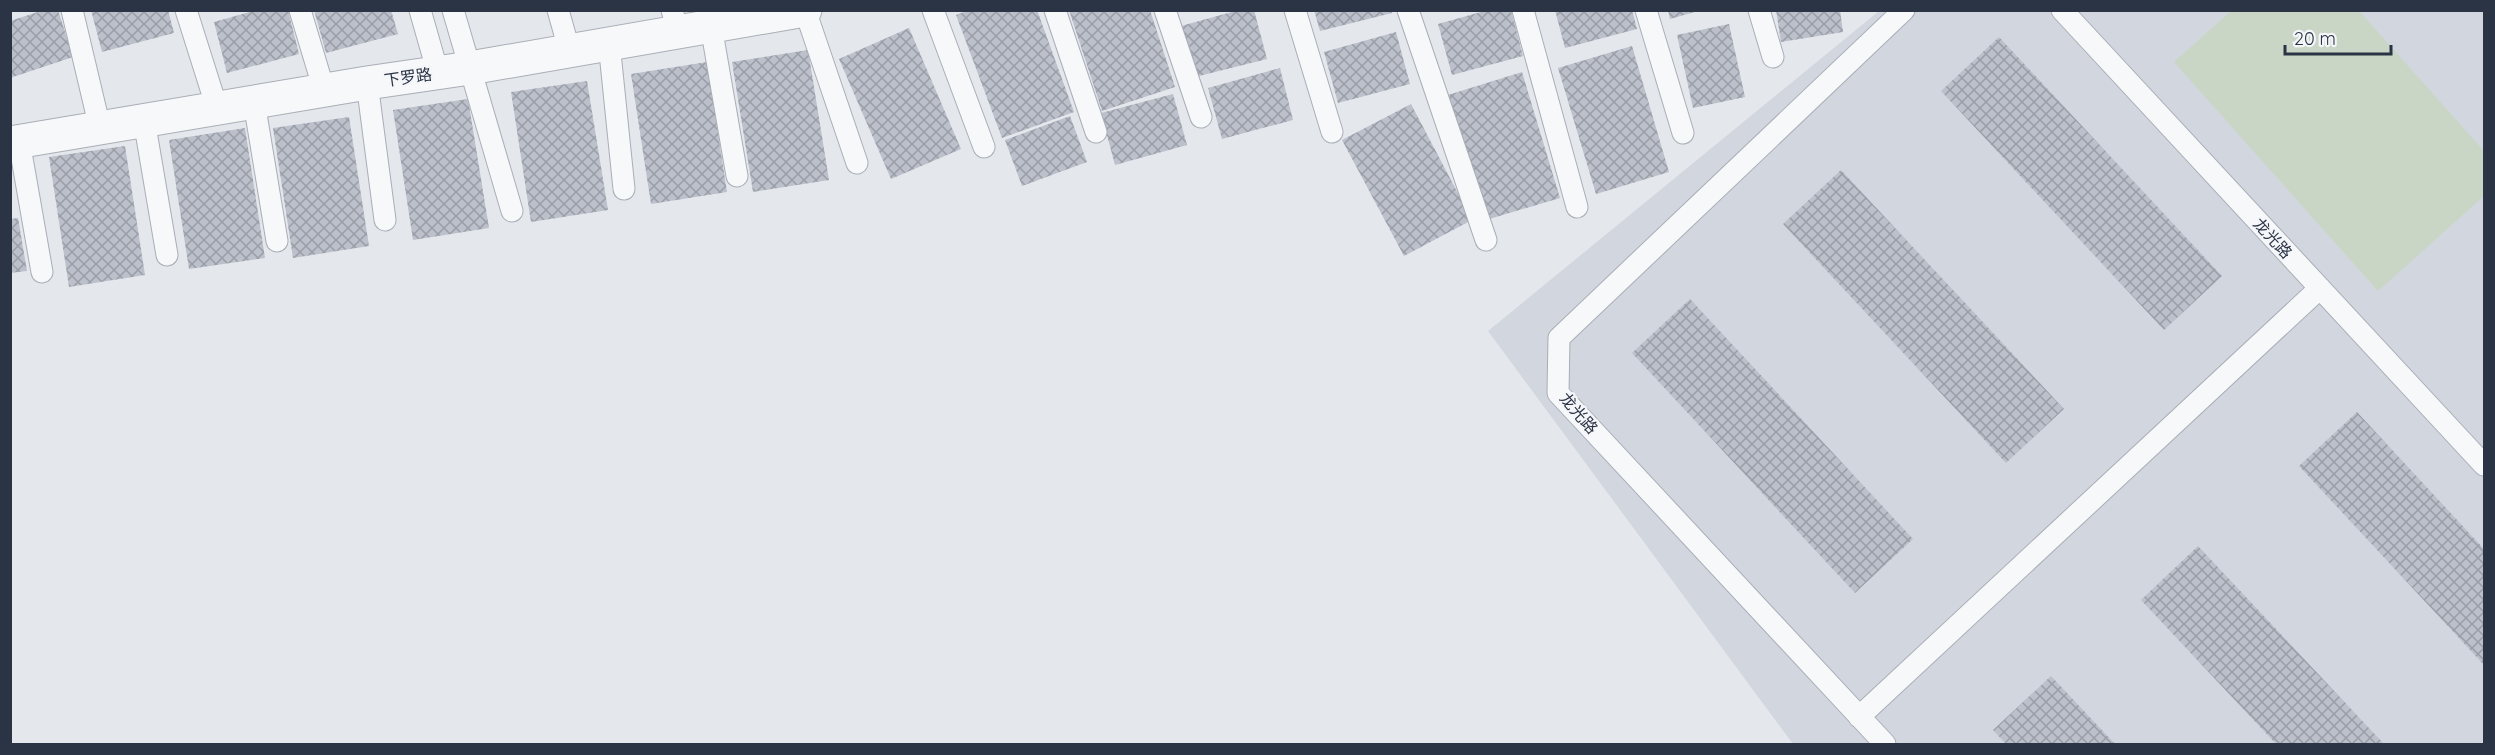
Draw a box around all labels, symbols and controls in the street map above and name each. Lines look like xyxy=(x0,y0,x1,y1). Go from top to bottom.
scale bar xyxy=(2285,18,2392,56)
text: 20 m xyxy=(2294,27,2336,50)
street label: 下罗路 xyxy=(383,64,433,90)
street label: 龙光路 xyxy=(2249,214,2297,262)
street label: 龙光路 xyxy=(1556,388,1602,438)

